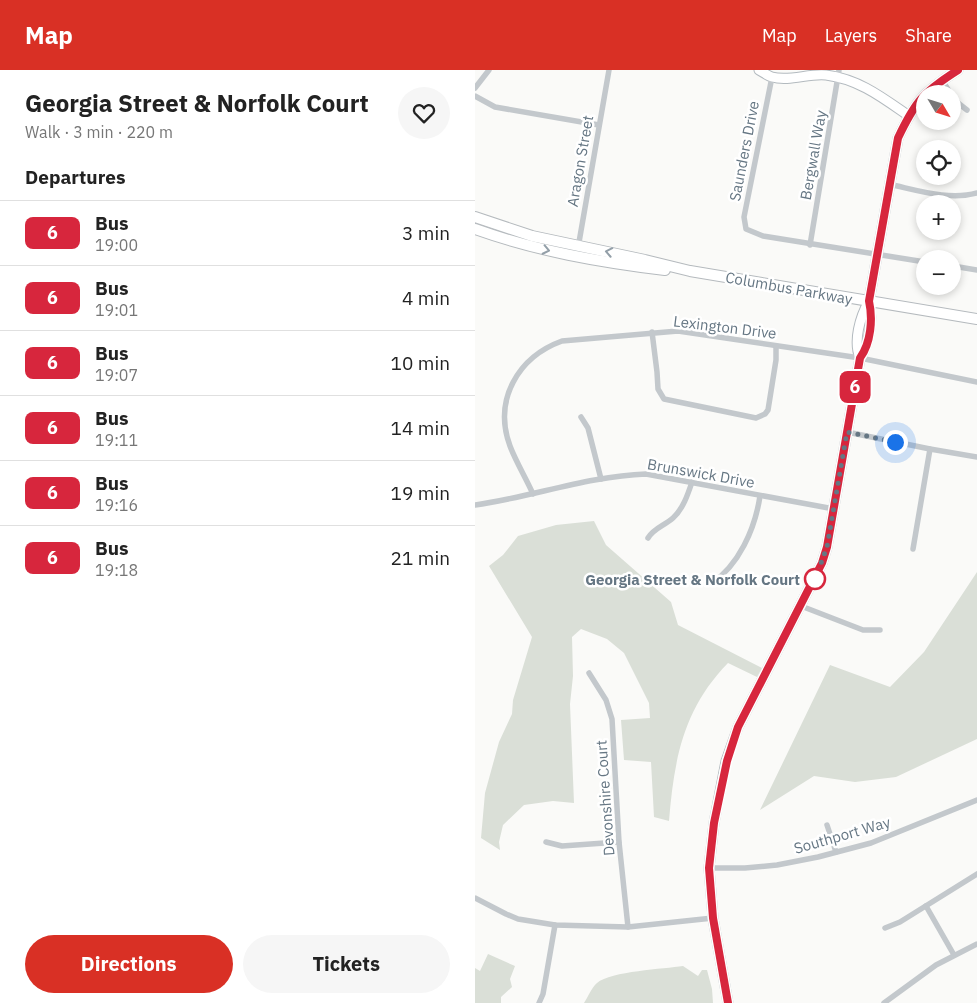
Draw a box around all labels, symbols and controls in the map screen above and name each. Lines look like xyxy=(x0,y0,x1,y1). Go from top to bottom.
text: Map xyxy=(25,19,73,51)
text: Map xyxy=(762,24,797,47)
text: Layers xyxy=(825,24,877,47)
text: Share xyxy=(905,24,952,47)
north arrow xyxy=(916,85,961,130)
map controls xyxy=(916,85,961,295)
text: Georgia Street & Norfolk Court xyxy=(25,87,369,119)
button: heart xyxy=(398,87,450,139)
street label: Saunders Drive xyxy=(725,99,763,203)
street label: Bergwall Way xyxy=(796,108,830,201)
street label: Aragon Street xyxy=(563,114,597,208)
text: Walk · 3 min · 220 m xyxy=(25,122,173,142)
button: locate xyxy=(916,140,961,185)
text: Departures xyxy=(25,165,125,189)
button: + xyxy=(916,195,961,240)
text: Bus xyxy=(95,211,129,235)
text: 6 xyxy=(47,221,58,244)
text: 3 min xyxy=(402,221,450,245)
text: 19:00 xyxy=(95,235,138,255)
one-way arrow xyxy=(541,245,550,255)
one-way arrow xyxy=(604,248,613,258)
button: − xyxy=(916,250,961,295)
street label: Columbus Parkway xyxy=(724,267,854,309)
text: Bus xyxy=(95,276,129,300)
text: 6 xyxy=(47,286,58,309)
text: 4 min xyxy=(402,286,450,310)
text: 19:01 xyxy=(95,300,138,320)
street label: Lexington Drive xyxy=(672,311,778,343)
text: Bus xyxy=(95,341,129,365)
text: 6 xyxy=(47,351,58,374)
text: 10 min xyxy=(391,351,450,375)
text: 19:07 xyxy=(95,365,138,385)
line badge: 6 xyxy=(839,371,871,403)
text: 6 xyxy=(850,375,860,398)
text: Bus xyxy=(95,406,129,430)
text: 6 xyxy=(47,416,58,439)
text: 14 min xyxy=(391,416,450,440)
text: 19:11 xyxy=(95,430,138,450)
your location xyxy=(883,430,908,455)
street label: Brunswick Drive xyxy=(646,454,756,492)
text: Bus xyxy=(95,471,129,495)
text: 6 xyxy=(47,481,58,504)
text: 19 min xyxy=(391,481,450,505)
text: 19:16 xyxy=(95,495,138,515)
text: Bus xyxy=(95,536,129,560)
text: 6 xyxy=(47,546,58,569)
text: 21 min xyxy=(391,546,450,570)
text: 19:18 xyxy=(95,560,138,580)
marker: Georgia Street & Norfolk Court xyxy=(804,568,826,590)
place label: Georgia Street & Norfolk Court xyxy=(585,570,800,589)
street label: Devonshire Court xyxy=(591,739,619,857)
street label: Southport Way xyxy=(792,812,893,858)
button: Directions xyxy=(25,935,233,993)
button: Tickets xyxy=(243,935,450,993)

